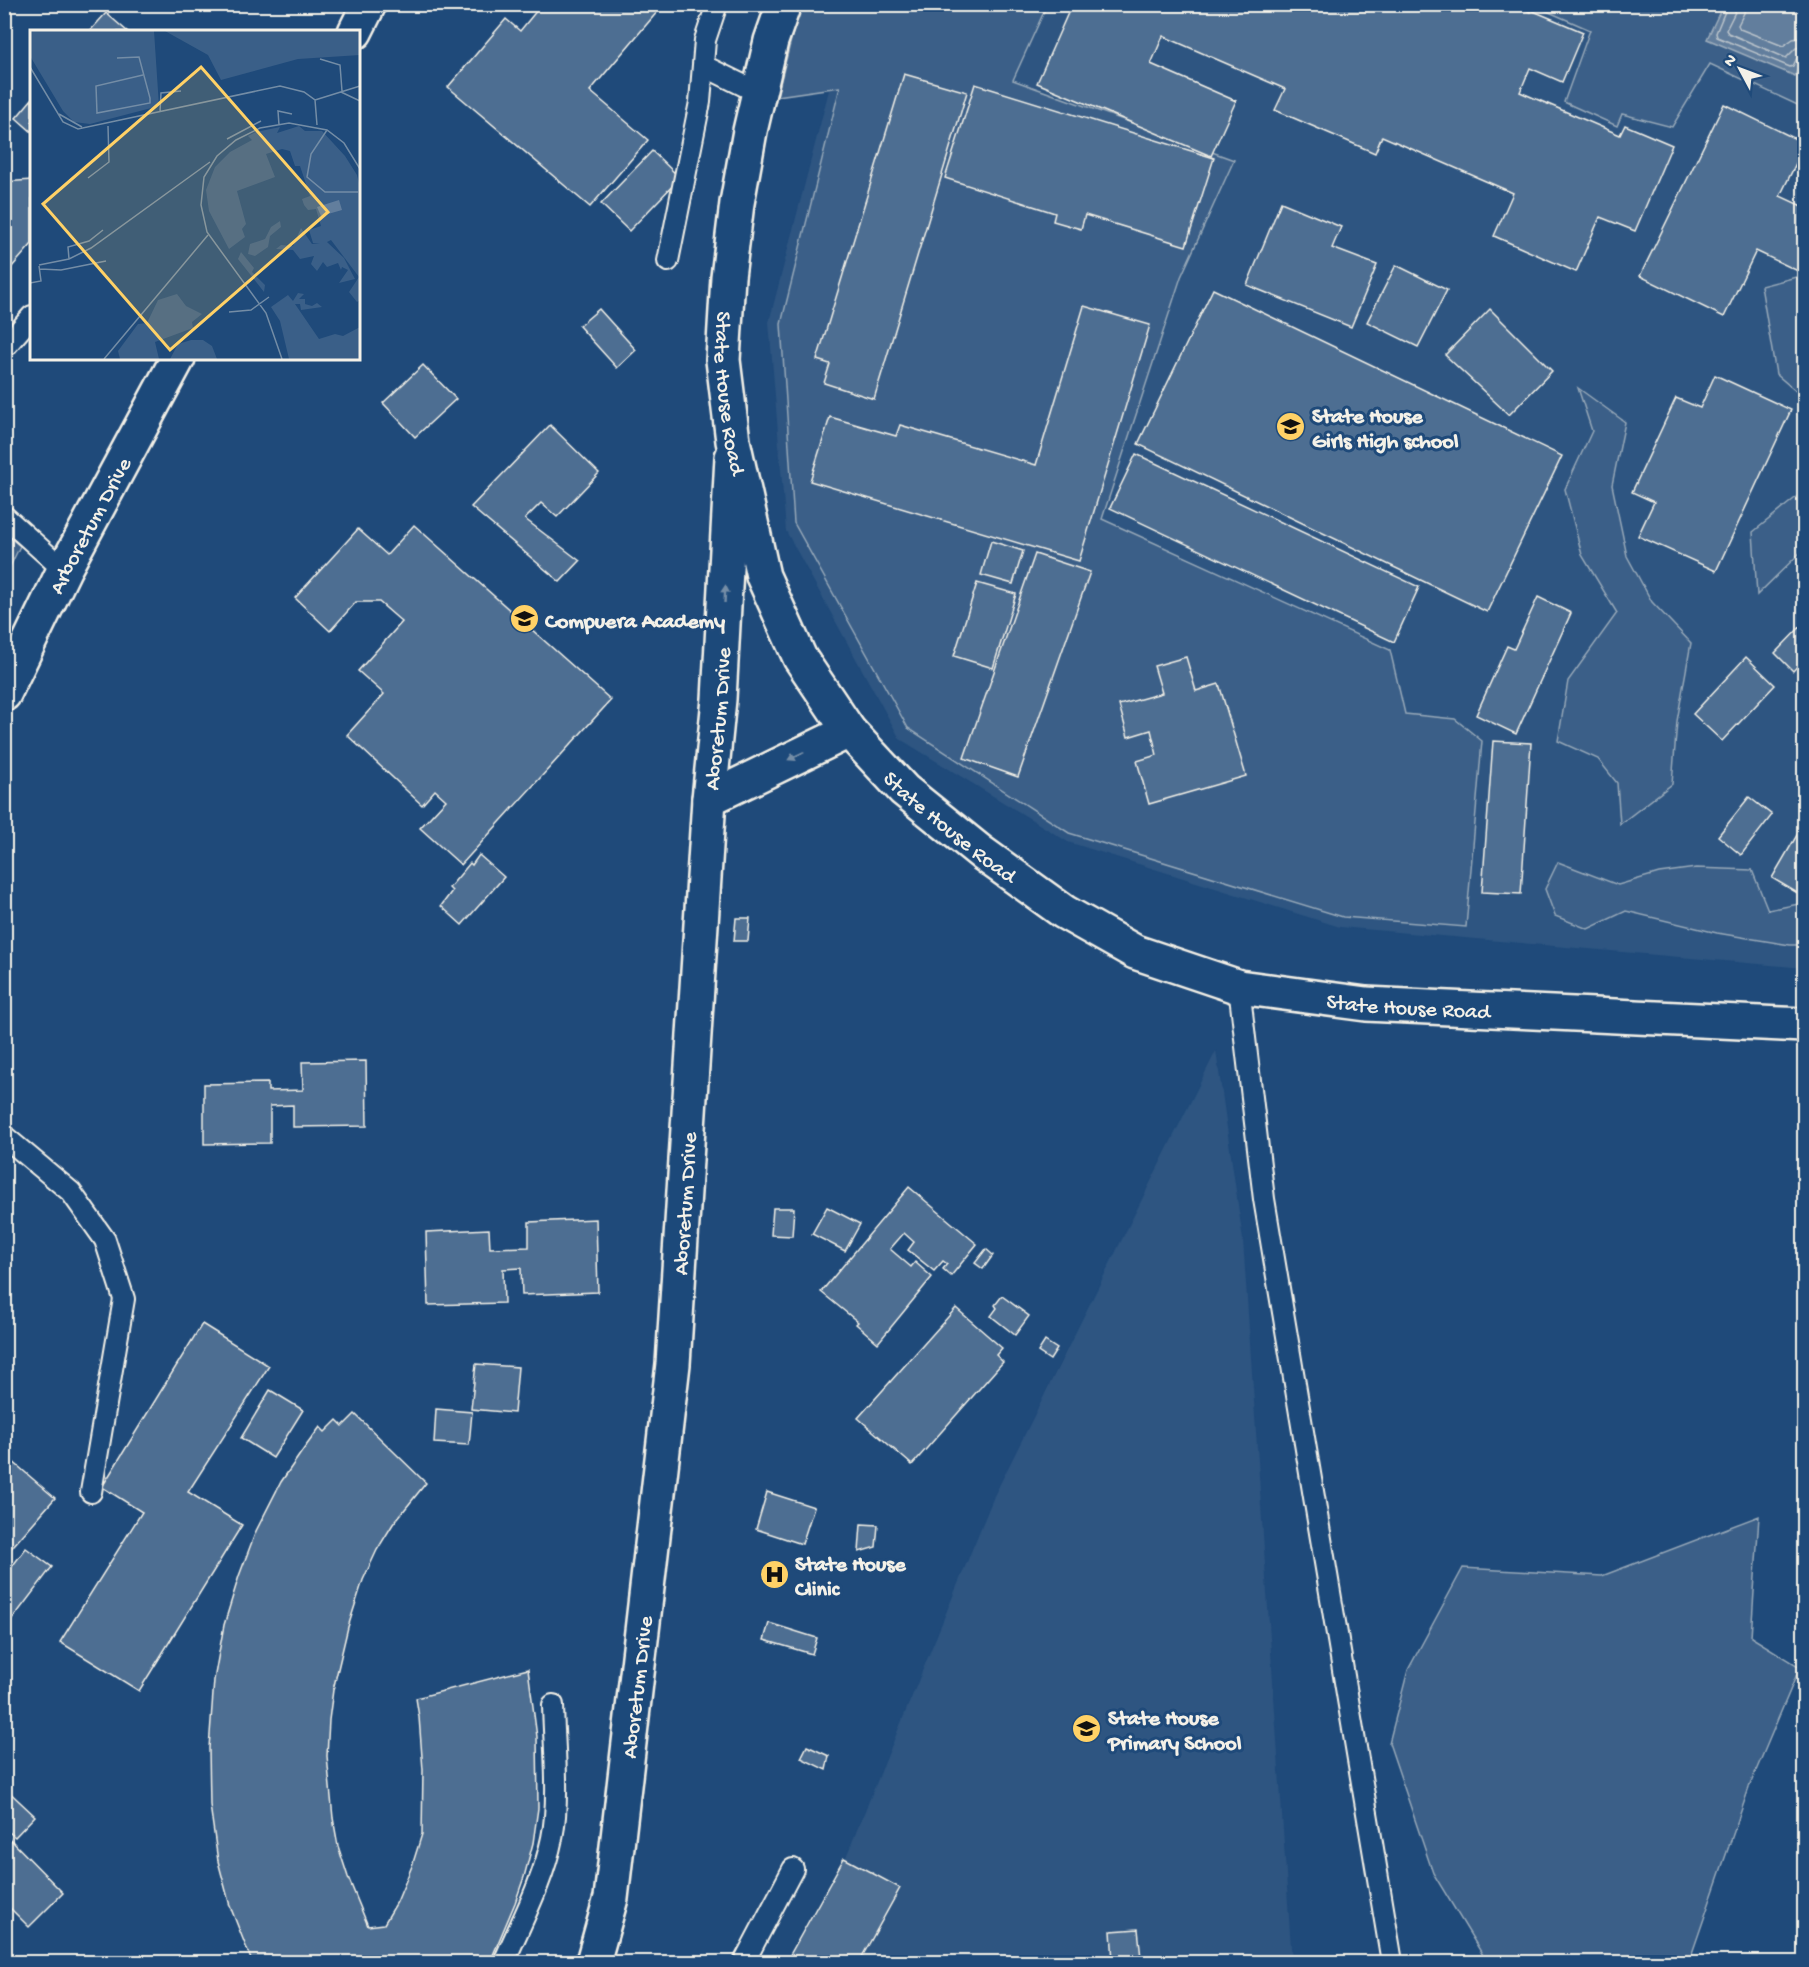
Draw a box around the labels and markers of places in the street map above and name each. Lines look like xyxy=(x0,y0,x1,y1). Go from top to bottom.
place label: State House Girls High school xyxy=(1312,405,1459,456)
school or university icon: State House Girls High school xyxy=(1275,411,1307,443)
school or university icon: Compuera Academy xyxy=(508,603,540,635)
place label: Compuera Academy xyxy=(544,610,725,636)
place label: State House Clinic xyxy=(794,1553,906,1604)
hospital icon: State House Clinic xyxy=(758,1559,790,1591)
place label: State House Primary School xyxy=(1107,1707,1242,1758)
school or university icon: State House Primary School xyxy=(1071,1713,1103,1745)

